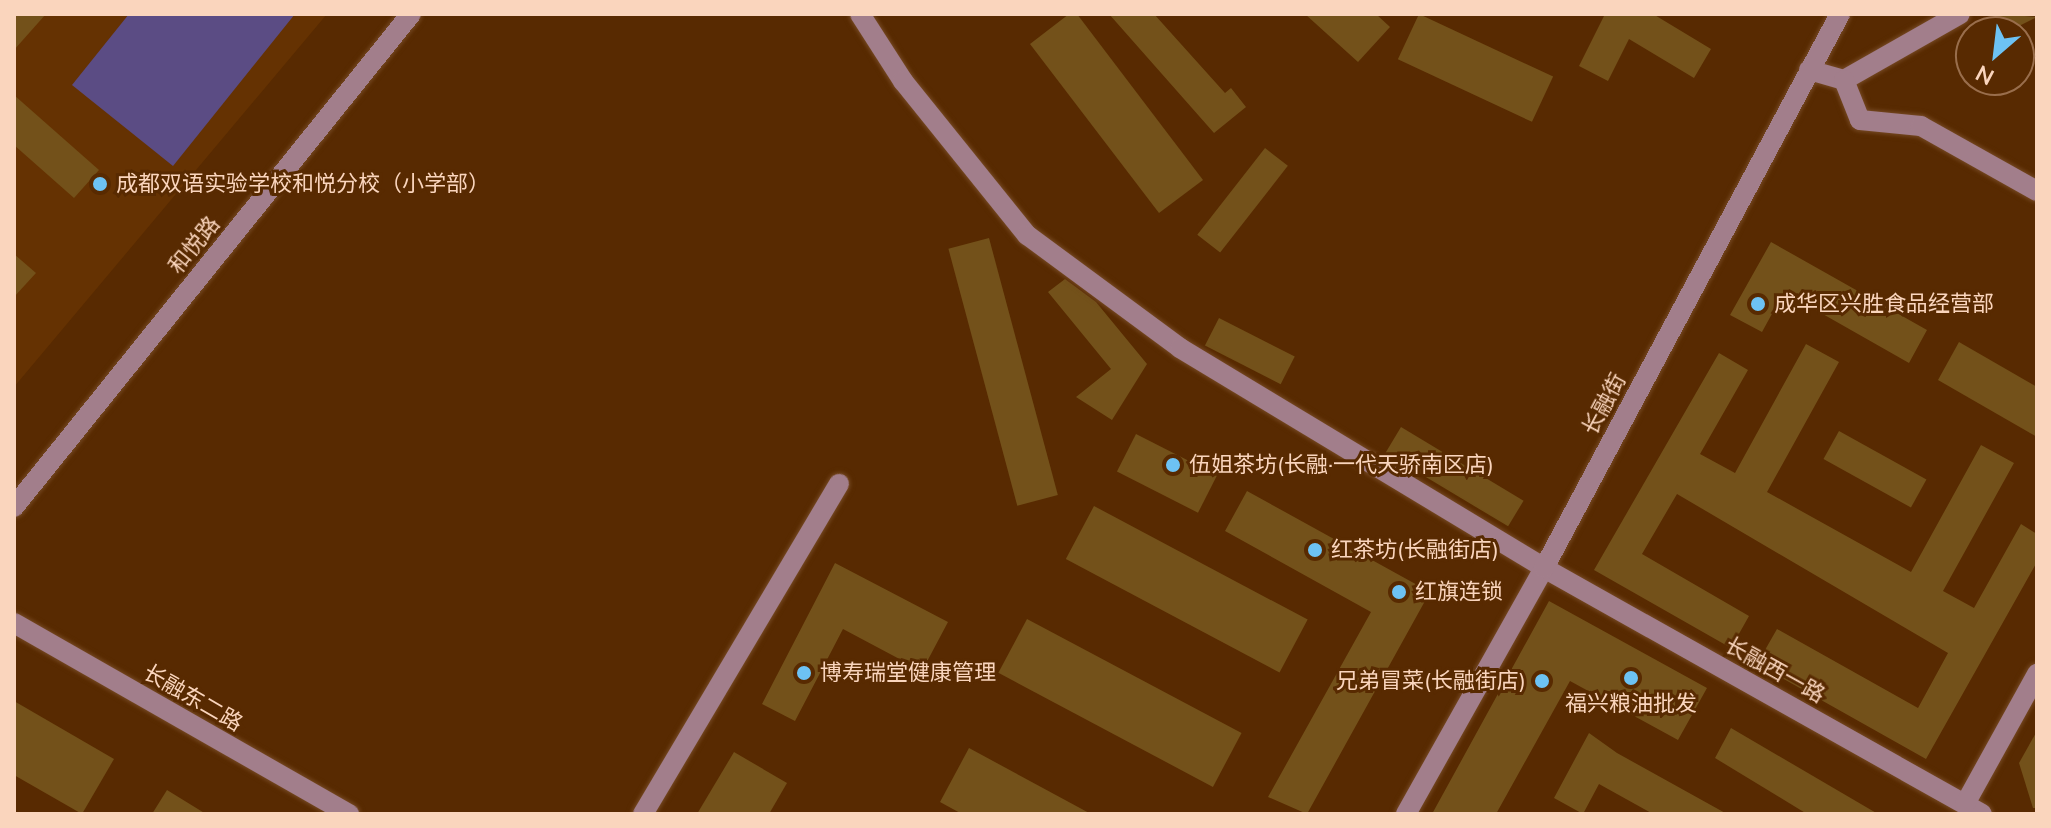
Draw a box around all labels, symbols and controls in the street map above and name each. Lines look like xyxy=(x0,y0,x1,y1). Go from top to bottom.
north arrow xyxy=(1955,16,2035,96)
text: N xyxy=(1971,59,1999,92)
place label: 成都双语实验学校和悦分校（小学部） xyxy=(116,171,490,197)
marker: 成都双语实验学校和悦分校（小学部） xyxy=(91,175,109,193)
street label: 和悦路 xyxy=(163,211,225,279)
place label: 成华区兴胜食品经营部 xyxy=(1774,291,1994,317)
marker: 成华区兴胜食品经营部 xyxy=(1749,295,1767,313)
street label: 长融街 xyxy=(1577,369,1631,439)
place label: 伍姐茶坊(长融·一代天骄南区店) xyxy=(1189,452,1494,478)
marker: 伍姐茶坊(长融·一代天骄南区店) xyxy=(1164,456,1182,474)
place label: 红茶坊(长融街店) xyxy=(1331,537,1499,563)
marker: 红茶坊(长融街店) xyxy=(1306,541,1324,559)
place label: 红旗连锁 xyxy=(1415,579,1503,605)
marker: 红旗连锁 xyxy=(1390,583,1408,601)
street label: 长融西一路 xyxy=(1720,632,1830,708)
street label: 长融东二路 xyxy=(139,659,247,737)
place label: 博寿瑞堂健康管理 xyxy=(820,660,996,686)
marker: 博寿瑞堂健康管理 xyxy=(795,664,813,682)
place label: 兄弟冒菜(长融街店) xyxy=(1336,668,1526,694)
marker: 福兴粮油批发 xyxy=(1622,669,1640,687)
marker: 兄弟冒菜(长融街店) xyxy=(1533,672,1551,690)
place label: 福兴粮油批发 xyxy=(1565,691,1697,717)

